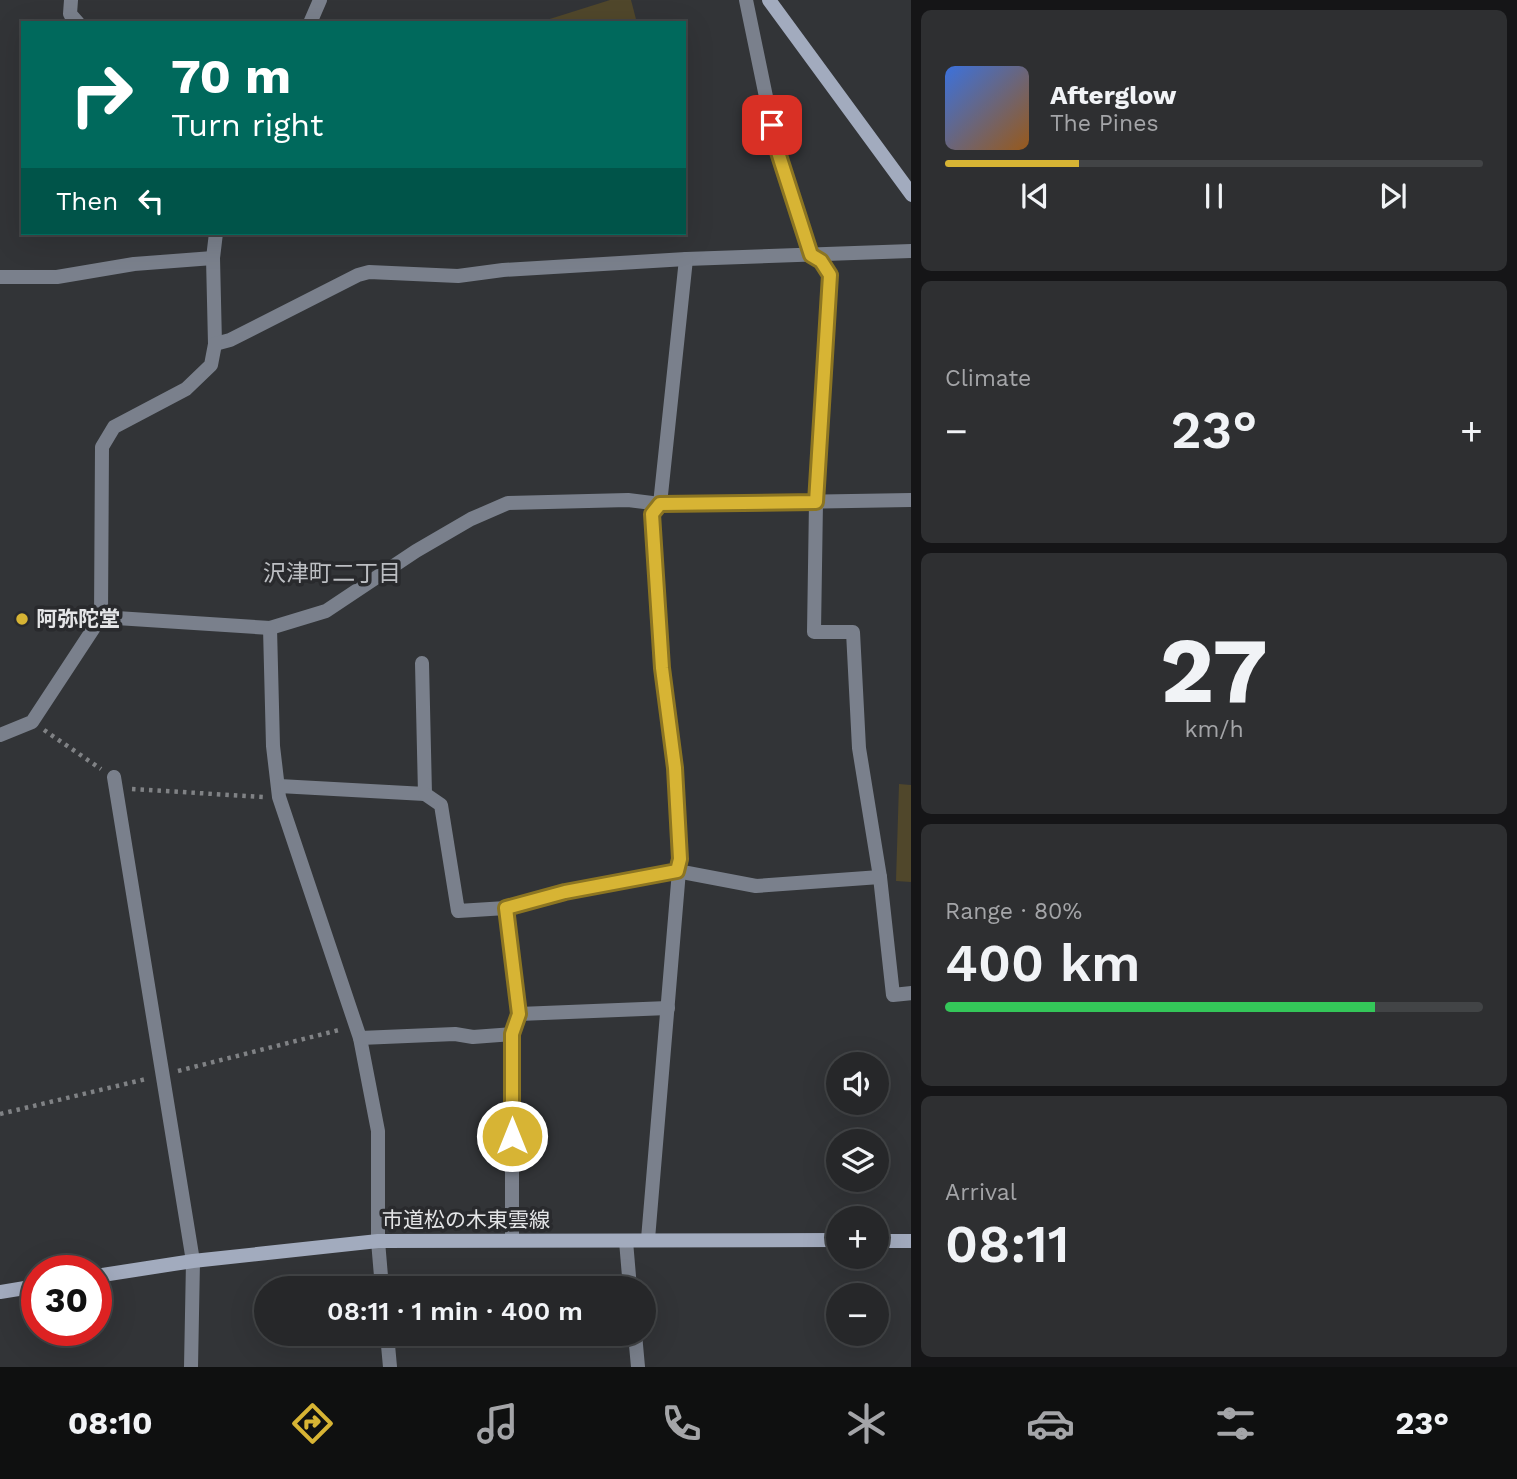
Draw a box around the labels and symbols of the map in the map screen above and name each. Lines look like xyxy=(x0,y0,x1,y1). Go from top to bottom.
pin xyxy=(742,95,802,155)
district label: 沢津町二丁目 xyxy=(263,560,401,587)
place label: 阿弥陀堂 xyxy=(36,606,120,631)
marker: 阿弥陀堂 xyxy=(14,611,30,627)
position arrow xyxy=(475,1099,549,1173)
street label: 市道松の木東雲線 xyxy=(382,1207,550,1232)
speed limit sign: 30 xyxy=(21,1255,112,1346)

